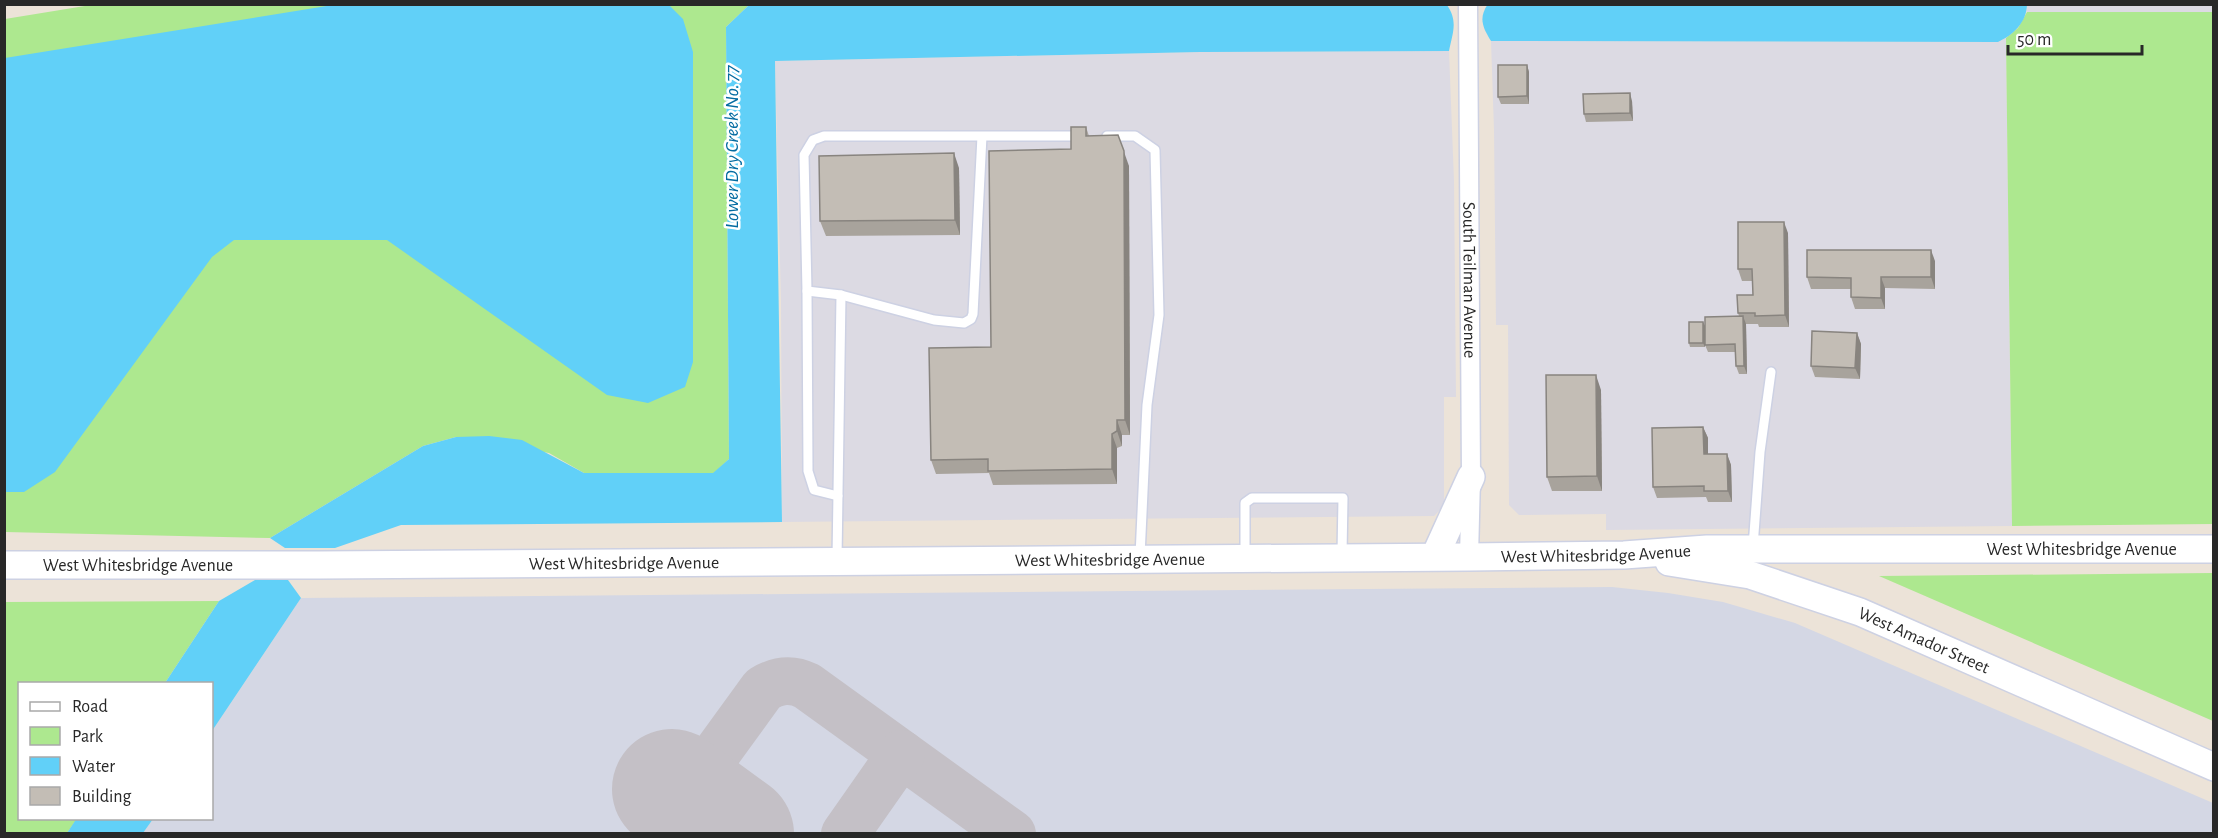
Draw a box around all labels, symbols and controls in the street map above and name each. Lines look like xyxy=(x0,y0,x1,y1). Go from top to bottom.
scale bar xyxy=(2008,18,2142,56)
text: 50 m xyxy=(2017,31,2051,49)
water label: Lower Dry Creek No. 77 xyxy=(722,65,742,229)
street label: South Teilman Avenue xyxy=(1459,202,1478,358)
street label: West Whitesbridge Avenue xyxy=(1987,541,2177,559)
street label: West Whitesbridge Avenue xyxy=(1501,542,1692,567)
street label: West Whitesbridge Avenue xyxy=(1015,551,1205,570)
street label: West Whitesbridge Avenue xyxy=(529,554,719,574)
street label: West Whitesbridge Avenue xyxy=(43,557,233,575)
street label: West Amador Street xyxy=(1855,604,1992,678)
legend xyxy=(18,682,213,820)
text: Road xyxy=(72,698,108,716)
text: Park xyxy=(72,728,104,746)
text: Water xyxy=(72,758,115,776)
text: Building xyxy=(72,788,132,806)

